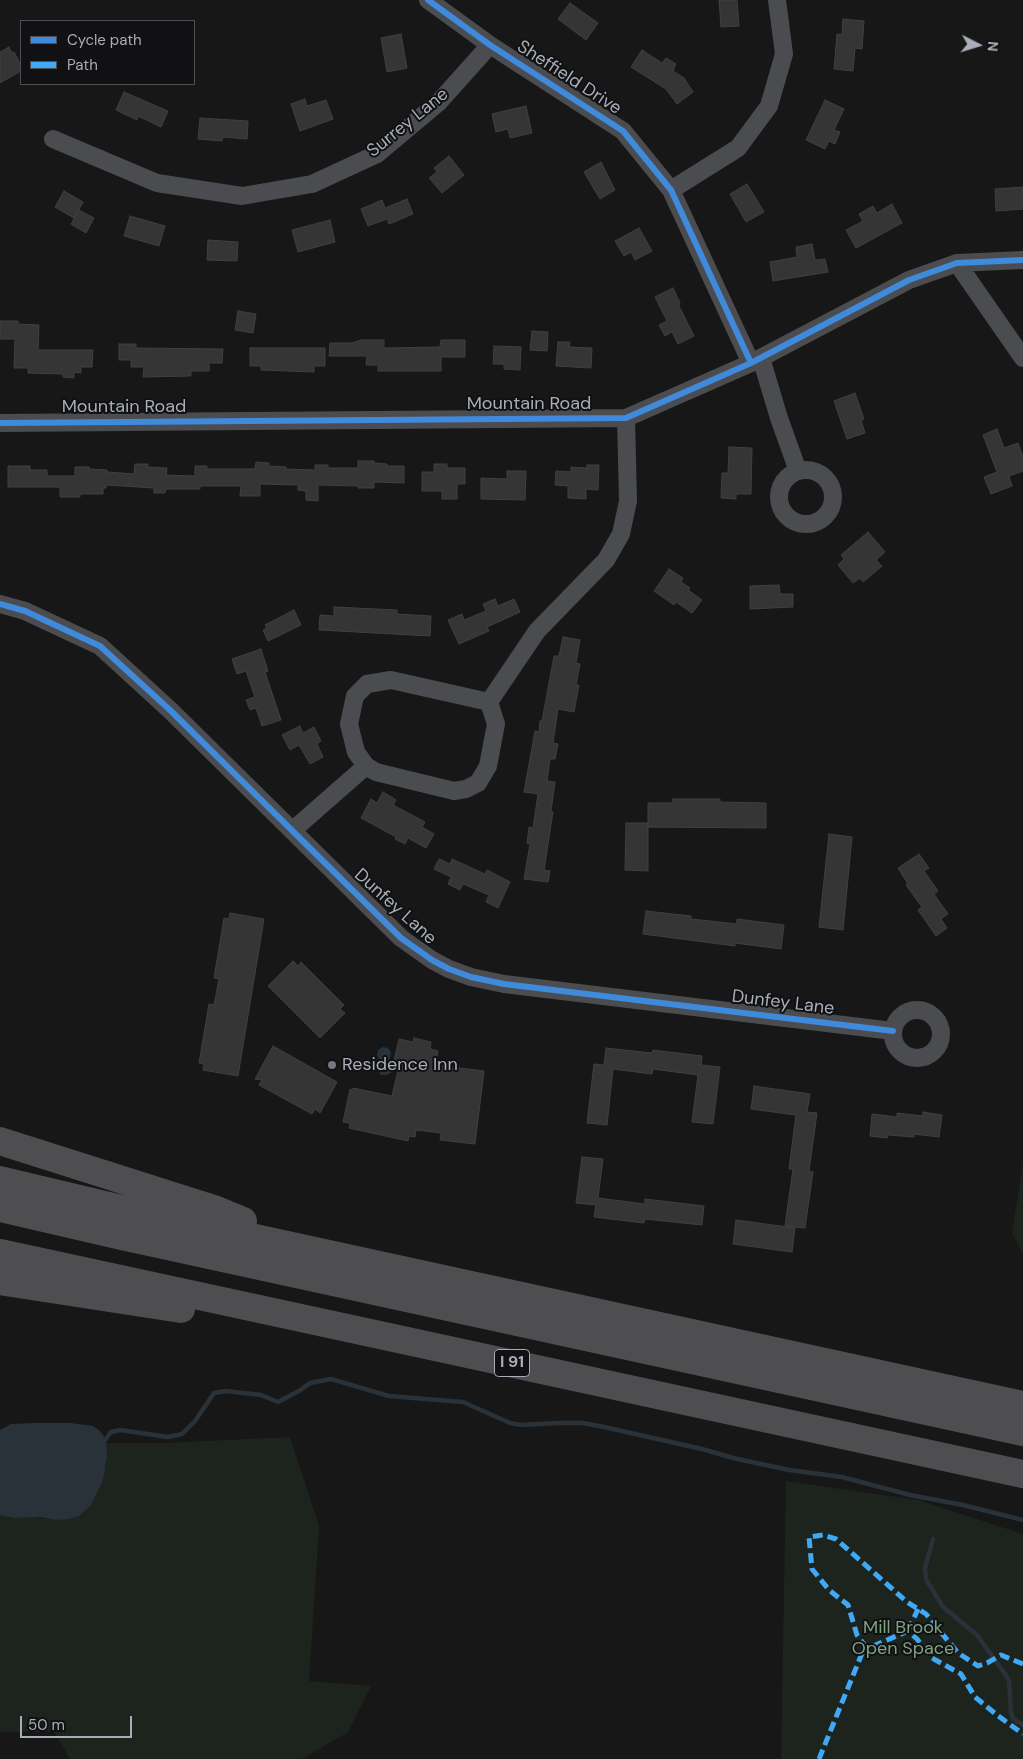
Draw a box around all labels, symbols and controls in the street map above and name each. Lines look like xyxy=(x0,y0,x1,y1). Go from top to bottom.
legend xyxy=(20,20,195,85)
north arrow xyxy=(953,20,1003,70)
text: Cycle path xyxy=(67,30,142,50)
street label: Sheffield Drive xyxy=(513,36,625,120)
text: N xyxy=(984,40,1002,52)
text: Path xyxy=(67,55,98,75)
street label: Surrey Lane xyxy=(363,84,453,162)
street label: Mountain Road xyxy=(467,393,591,415)
street label: Mountain Road xyxy=(62,396,186,418)
street label: Dunfey Lane xyxy=(349,864,441,950)
street label: Dunfey Lane xyxy=(730,986,836,1020)
place label: Residence Inn xyxy=(342,1054,458,1076)
marker: Residence Inn xyxy=(326,1059,338,1071)
road number: I 91 xyxy=(494,1350,530,1376)
park label: Mill Brook Open Space xyxy=(852,1617,954,1660)
scale bar xyxy=(22,1706,135,1738)
text: 50 m xyxy=(28,1715,65,1735)

